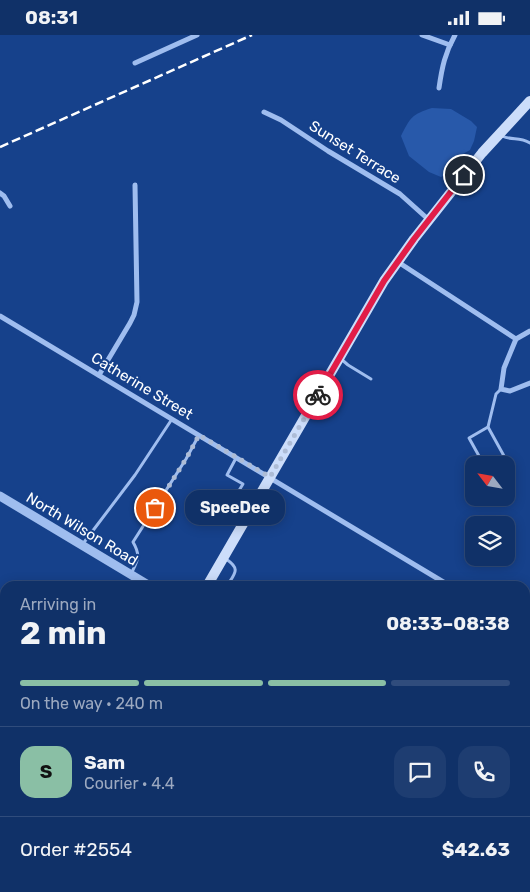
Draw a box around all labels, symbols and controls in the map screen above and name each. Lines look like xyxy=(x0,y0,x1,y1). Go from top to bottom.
text: 08:31 xyxy=(25,6,78,29)
street label: Sunset Terrace xyxy=(306,117,404,187)
pin xyxy=(443,154,485,196)
icon: home xyxy=(450,161,478,189)
street label: Catherine Street xyxy=(88,349,196,424)
courier xyxy=(293,370,343,420)
icon: bike xyxy=(304,381,332,409)
north arrow xyxy=(465,456,515,506)
map controls xyxy=(465,456,515,566)
pin xyxy=(134,487,176,529)
street label: North Wilson Road xyxy=(23,489,141,569)
callout: SpeeDee xyxy=(185,491,285,525)
icon: bag xyxy=(141,494,169,522)
text: SpeeDee xyxy=(200,498,270,517)
button: layers xyxy=(465,516,515,566)
text: Arriving in xyxy=(20,595,96,614)
text: 08:33–08:38 xyxy=(386,612,510,635)
text: 2 min xyxy=(20,614,107,652)
text: On the way · 240 m xyxy=(20,694,163,713)
button: chat xyxy=(394,746,446,798)
button: phone xyxy=(458,746,510,798)
text: Sam xyxy=(84,751,125,774)
text: S xyxy=(40,760,52,783)
text: Courier · 4.4 xyxy=(84,774,175,793)
text: Order #2554 xyxy=(20,838,132,861)
text: $42.63 xyxy=(442,838,510,861)

